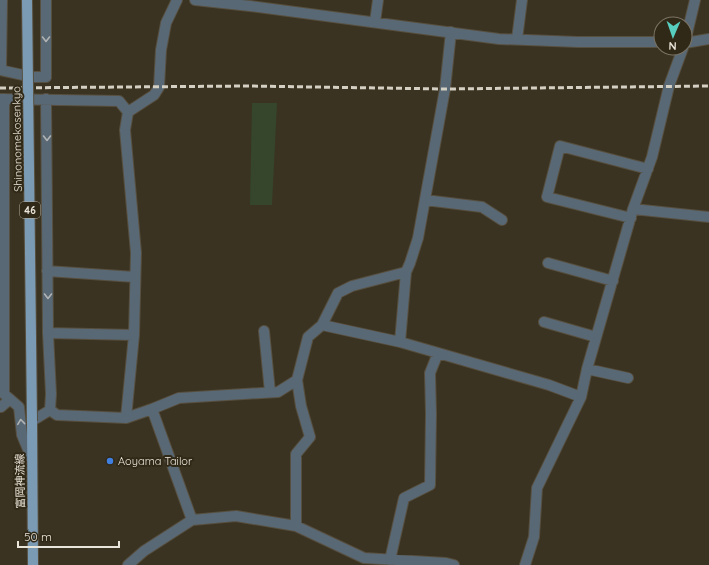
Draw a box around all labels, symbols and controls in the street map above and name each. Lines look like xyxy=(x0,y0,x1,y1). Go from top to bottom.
north arrow xyxy=(653,16,693,56)
one-way arrow xyxy=(42,36,50,42)
text: N xyxy=(668,39,677,53)
street label: Shinonomekosenkyo xyxy=(9,86,25,192)
one-way arrow xyxy=(43,135,51,141)
road number: 46 xyxy=(20,202,40,218)
one-way arrow xyxy=(44,293,52,299)
one-way arrow xyxy=(16,419,25,425)
street label: 富岡神流線 xyxy=(13,453,27,509)
place label: Aoyama Tailor xyxy=(118,454,193,468)
marker: Aoyama Tailor xyxy=(105,456,115,466)
scale bar xyxy=(18,523,119,549)
text: 50 m xyxy=(24,529,52,544)

